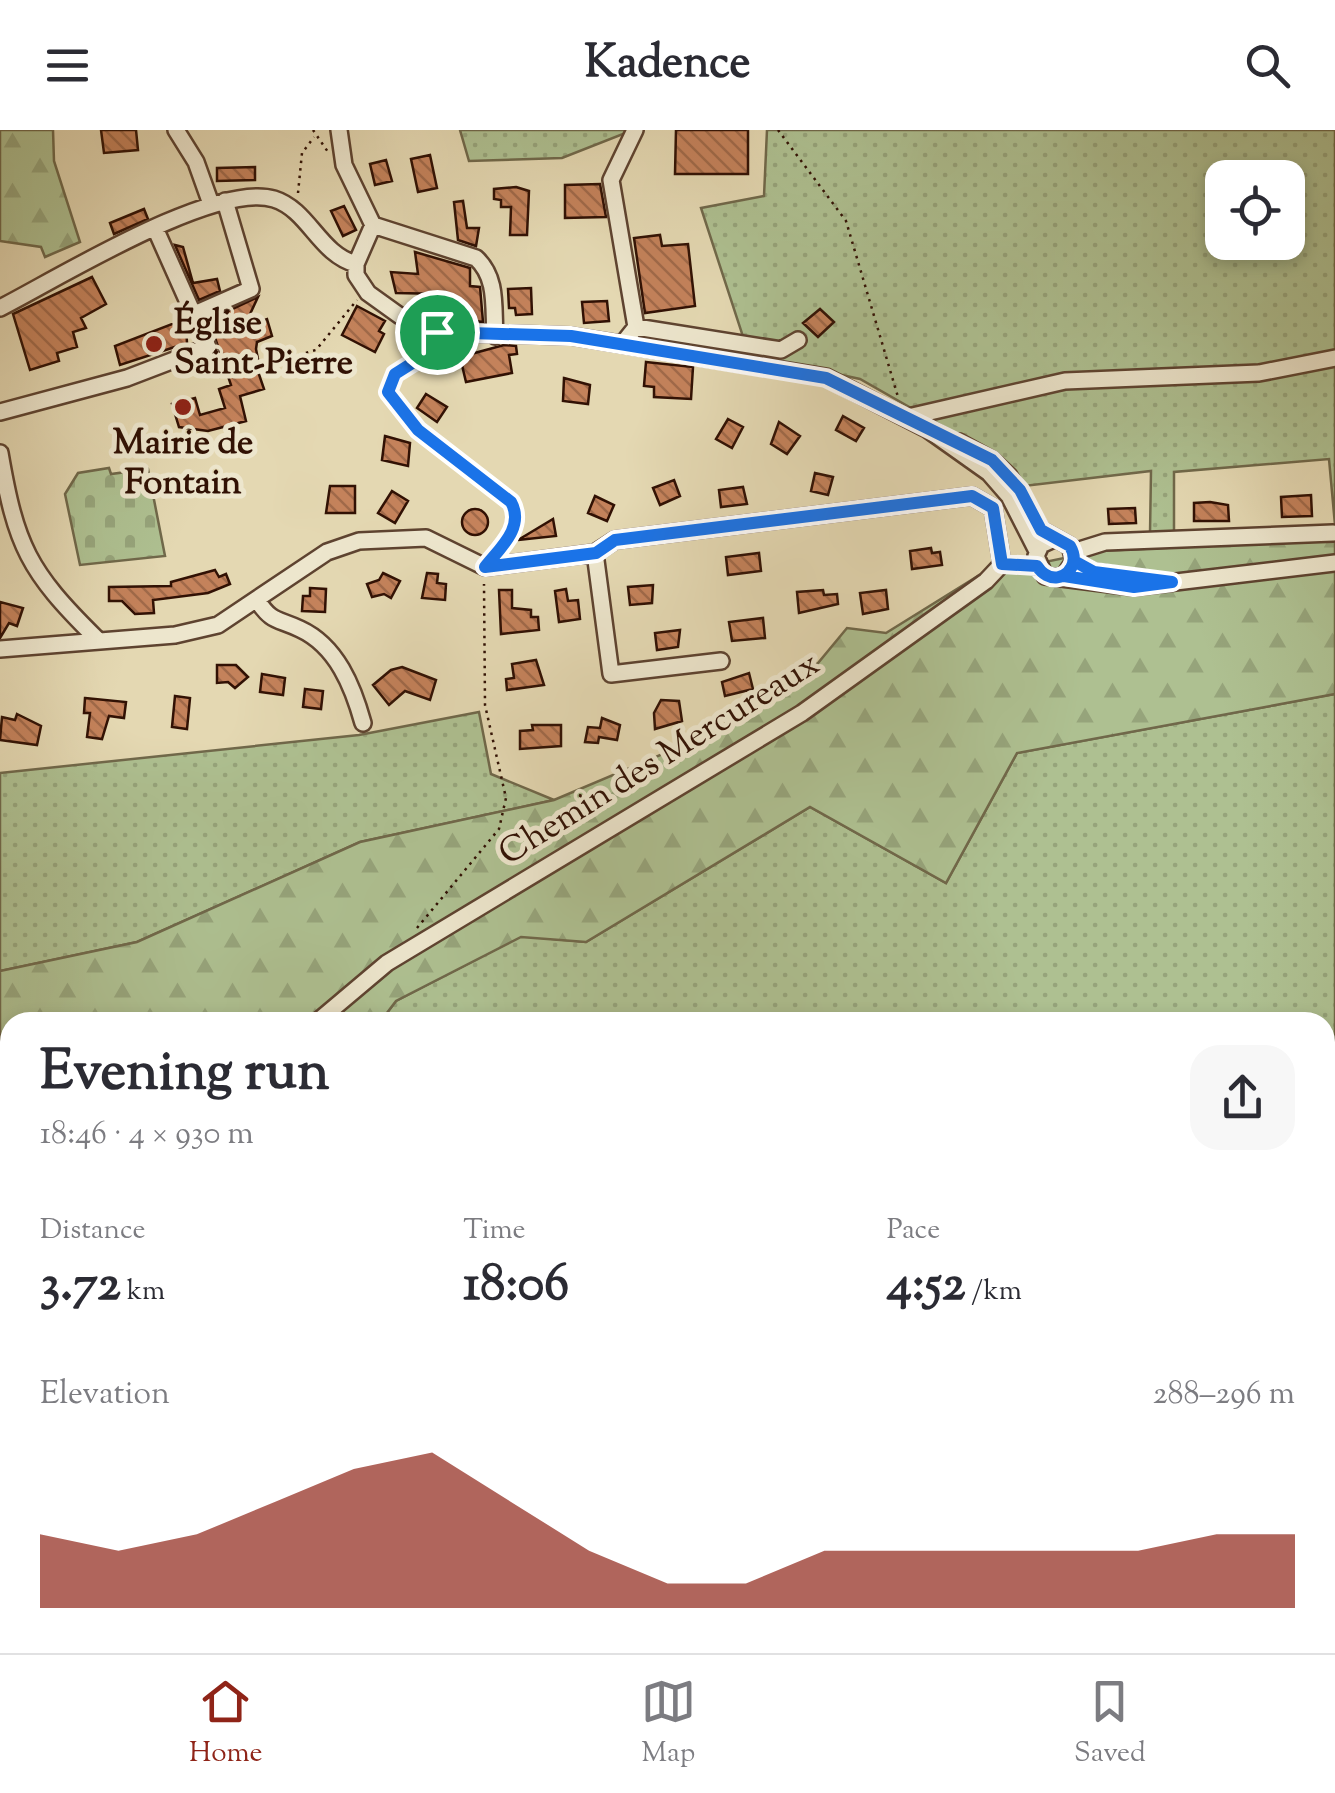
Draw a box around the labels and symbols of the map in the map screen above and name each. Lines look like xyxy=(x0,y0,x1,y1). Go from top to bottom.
pin xyxy=(395,290,480,375)
place label: Église Saint-Pierre xyxy=(174,299,353,390)
marker: Église Saint-Pierre xyxy=(143,333,165,355)
marker: Mairie de Fontain xyxy=(172,396,194,418)
place label: Mairie de Fontain xyxy=(113,419,253,510)
street label: Chemin des Mercureaux xyxy=(490,640,830,880)

